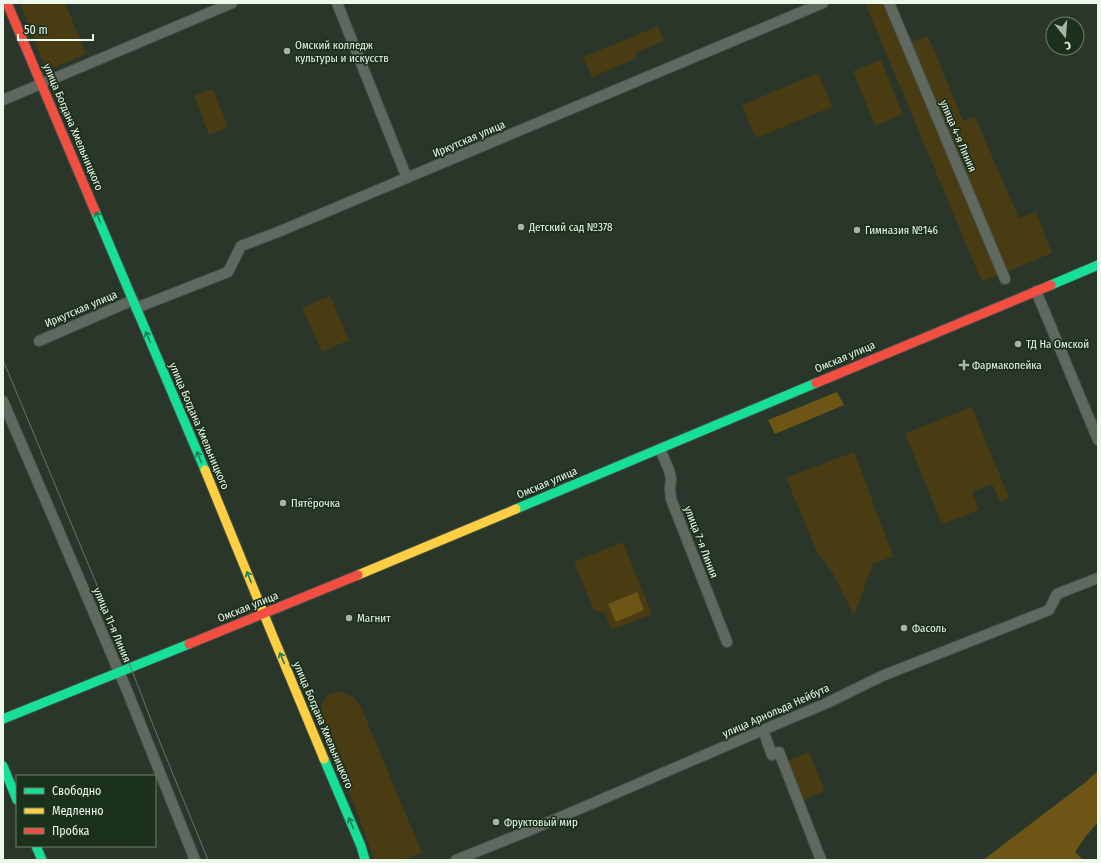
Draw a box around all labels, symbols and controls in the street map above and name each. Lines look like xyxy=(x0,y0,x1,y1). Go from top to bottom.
scale bar xyxy=(18,16,93,42)
north arrow xyxy=(1045,16,1085,56)
text: 50 m xyxy=(24,23,48,37)
text: С xyxy=(1063,38,1072,52)
place label: Омский колледж культуры и искусств xyxy=(295,39,389,65)
marker: Омский колледж культуры и искусств xyxy=(282,46,292,56)
street label: улица Богдана Хмельницкого xyxy=(40,62,106,193)
street label: улица 4-я Линия xyxy=(937,98,979,174)
street label: Иркутская улица xyxy=(431,118,507,160)
one-way arrow xyxy=(94,212,101,224)
place label: Детский сад №378 xyxy=(528,221,613,234)
marker: Детский сад №378 xyxy=(516,222,526,232)
place label: Гимназия №146 xyxy=(865,224,939,237)
marker: Гимназия №146 xyxy=(852,225,862,235)
street label: Иркутская улица xyxy=(43,288,119,330)
one-way arrow xyxy=(144,332,152,344)
street label: Омская улица xyxy=(813,338,877,376)
place label: ТД На Омской xyxy=(1026,338,1089,351)
marker: ТД На Омской xyxy=(1013,339,1023,349)
place label: Фармакопейка xyxy=(972,359,1042,372)
marker: Фармакопейка xyxy=(959,360,969,370)
street label: улица Богдана Хмельницкого xyxy=(166,361,232,492)
one-way arrow xyxy=(195,451,202,463)
street label: Омская улица xyxy=(515,464,579,502)
place label: Пятёрочка xyxy=(291,497,340,510)
marker: Пятёрочка xyxy=(278,498,288,508)
street label: улица 7-я Линия xyxy=(681,504,721,580)
one-way arrow xyxy=(244,572,252,584)
street label: улица 11-я Линия xyxy=(90,586,134,664)
street label: Омская улица xyxy=(216,589,280,625)
place label: Магнит xyxy=(357,612,391,625)
marker: Магнит xyxy=(344,613,354,623)
place label: Фасоль xyxy=(912,622,946,635)
marker: Фасоль xyxy=(899,623,909,633)
one-way arrow xyxy=(278,653,285,665)
street label: улица Богдана Хмельницкого xyxy=(290,660,356,791)
street label: улица Арнольда Нейбута xyxy=(721,682,831,740)
legend xyxy=(16,775,156,847)
text: Свободно xyxy=(52,784,101,798)
text: Медленно xyxy=(52,804,104,818)
place label: Фруктовый мир xyxy=(504,816,578,829)
marker: Фруктовый мир xyxy=(491,817,501,827)
one-way arrow xyxy=(347,818,354,830)
text: Пробка xyxy=(52,824,90,838)

